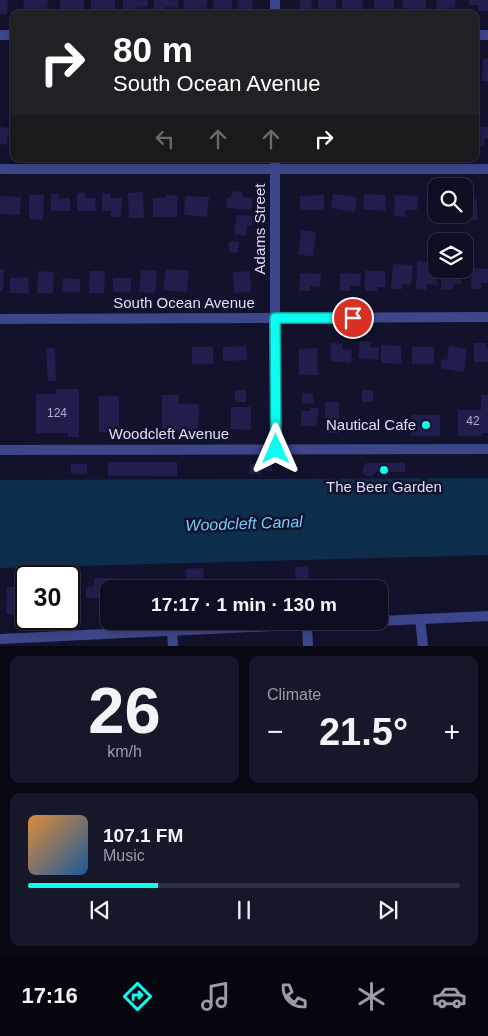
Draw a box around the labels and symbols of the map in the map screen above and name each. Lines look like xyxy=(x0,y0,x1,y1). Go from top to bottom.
street label: Adams Street xyxy=(251,183,268,274)
street label: South Ocean Avenue xyxy=(113,294,255,311)
pin xyxy=(332,297,374,339)
house number: 124 xyxy=(47,406,67,420)
house number: 42 xyxy=(466,414,480,428)
place label: Nautical Cafe xyxy=(326,416,416,433)
marker: Nautical Cafe xyxy=(420,419,432,431)
position arrow xyxy=(249,422,301,474)
street label: Woodcleft Avenue xyxy=(109,425,229,442)
marker: The Beer Garden xyxy=(378,464,390,476)
place label: The Beer Garden xyxy=(326,478,442,495)
water label: Woodcleft Canal xyxy=(185,513,303,534)
speed limit sign: 30 xyxy=(15,565,80,630)

